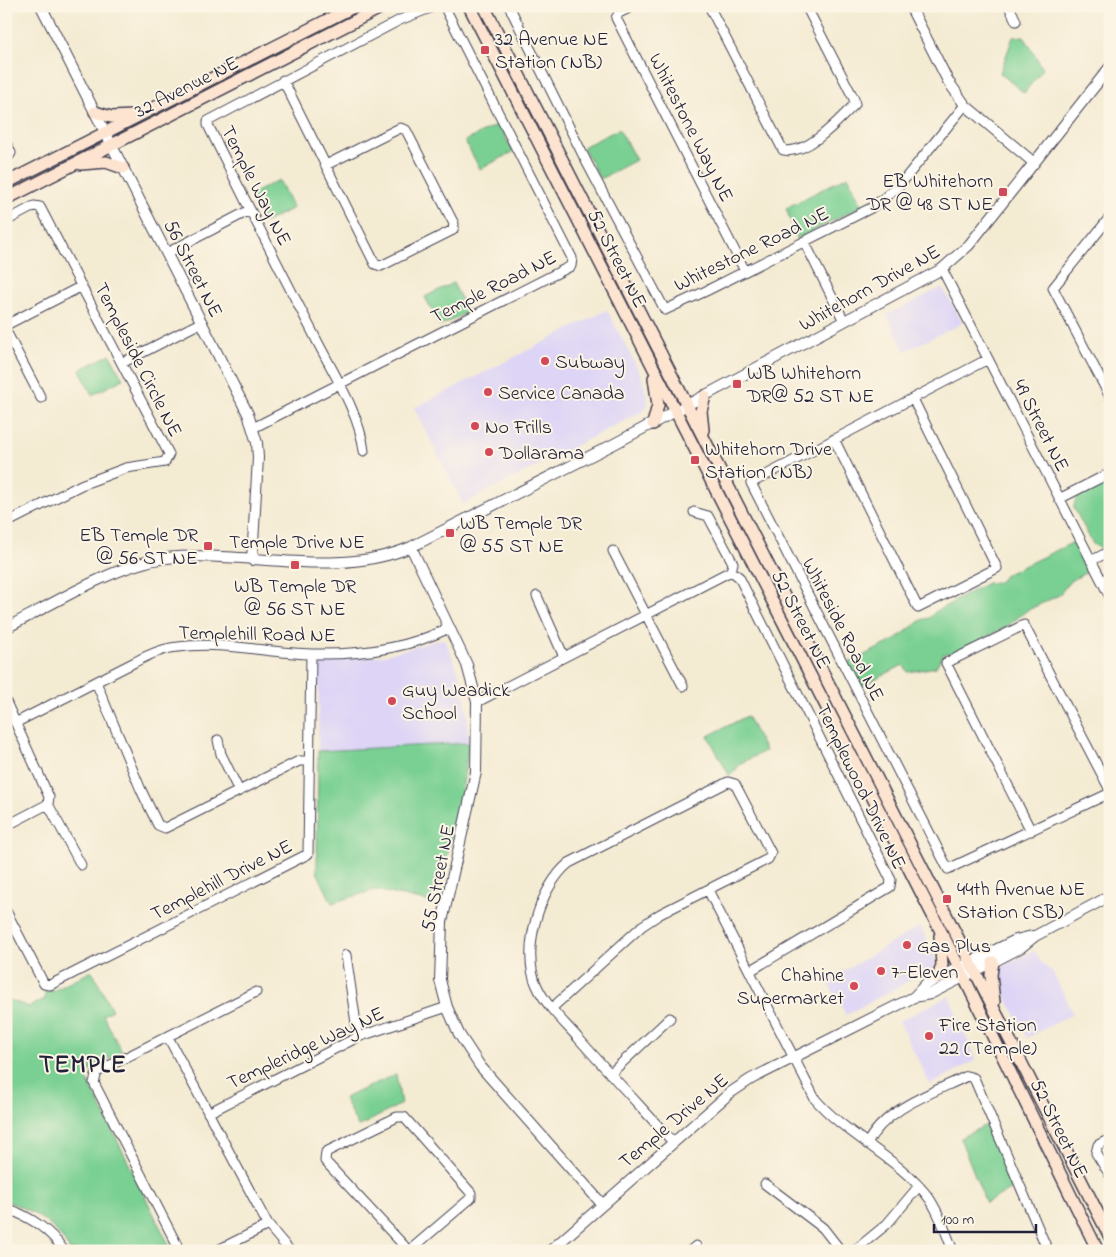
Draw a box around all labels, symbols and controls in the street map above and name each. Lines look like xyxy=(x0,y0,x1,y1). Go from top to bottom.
place label: 32 Avenue NE Station (NB) xyxy=(495,26,609,78)
marker: 32 Avenue NE Station (NB) xyxy=(479,44,491,56)
street label: Whitestone Way NE xyxy=(640,49,740,208)
street label: 32 Avenue NE xyxy=(130,50,244,127)
street label: Temple Way NE xyxy=(212,121,298,251)
place label: EB Whitehorn DR @ 48 ST NE xyxy=(866,168,993,220)
marker: EB Whitehorn DR @ 48 ST NE xyxy=(997,186,1009,198)
street label: Whitestone Road NE xyxy=(670,200,835,300)
street label: 52 Street NE xyxy=(578,205,653,314)
street label: 56 Street NE xyxy=(155,215,229,323)
street label: Whitehorn Drive NE xyxy=(794,238,946,340)
street label: Temple Road NE xyxy=(426,244,562,332)
street label: Templeside Circle NE xyxy=(85,278,188,443)
place label: Subway xyxy=(555,349,625,378)
marker: Subway xyxy=(539,355,551,367)
place label: WB Whitehorn DR@ 52 ST NE xyxy=(746,360,874,412)
street label: 49 Street NE xyxy=(1004,375,1075,477)
marker: WB Whitehorn DR@ 52 ST NE xyxy=(731,378,743,390)
place label: Service Canada xyxy=(498,380,625,409)
marker: Service Canada xyxy=(482,386,494,398)
place label: No Frills xyxy=(485,414,552,443)
marker: No Frills xyxy=(469,420,481,432)
place label: Whitehorn Drive Station (NB) xyxy=(705,436,832,488)
place label: Dollarama xyxy=(498,440,584,469)
marker: Dollarama xyxy=(483,446,495,458)
marker: Whitehorn Drive Station (NB) xyxy=(689,454,701,466)
place label: WB Temple DR @ 55 ST NE xyxy=(460,510,583,562)
place label: EB Temple DR @ 56 ST NE xyxy=(79,522,199,574)
marker: WB Temple DR @ 55 ST NE xyxy=(444,527,456,539)
street label: Temple Drive NE xyxy=(229,529,365,558)
marker: EB Temple DR @ 56 ST NE xyxy=(202,540,214,552)
street label: Whiteside Road NE xyxy=(793,553,890,707)
marker: WB Temple DR @ 56 ST NE xyxy=(289,559,301,571)
street label: 52 Street NE xyxy=(762,566,837,675)
place label: WB Temple DR @ 56 ST NE xyxy=(234,573,357,625)
street label: Templehill Road NE xyxy=(178,620,336,651)
place label: Guy Weadick School xyxy=(402,677,510,729)
marker: Guy Weadick School xyxy=(386,695,398,707)
street label: Templewood Drive NE xyxy=(807,699,912,875)
street label: 55 Street NE xyxy=(415,822,464,935)
street label: Templehill Drive NE xyxy=(146,833,298,930)
place label: 44th Avenue NE Station (SB) xyxy=(957,876,1085,928)
marker: 44th Avenue NE Station (SB) xyxy=(941,893,953,905)
place label: Gas Plus xyxy=(917,933,991,962)
marker: Gas Plus xyxy=(901,939,913,951)
place label: 7-Eleven xyxy=(891,959,958,988)
place label: Chahine Supermarket xyxy=(737,962,844,1014)
marker: 7-Eleven xyxy=(875,965,887,977)
marker: Chahine Supermarket xyxy=(848,980,860,992)
street label: Templeridge Way NE xyxy=(223,1000,390,1099)
place label: Fire Station 22 (Temple) xyxy=(938,1012,1037,1064)
marker: Fire Station 22 (Temple) xyxy=(923,1030,935,1042)
district label: TEMPLE xyxy=(39,1048,127,1084)
street label: Temple Drive NE xyxy=(613,1067,736,1177)
street label: 52 Street NE xyxy=(1021,1074,1094,1184)
scale bar xyxy=(934,1202,1036,1234)
text: 100 m xyxy=(941,1209,974,1231)

